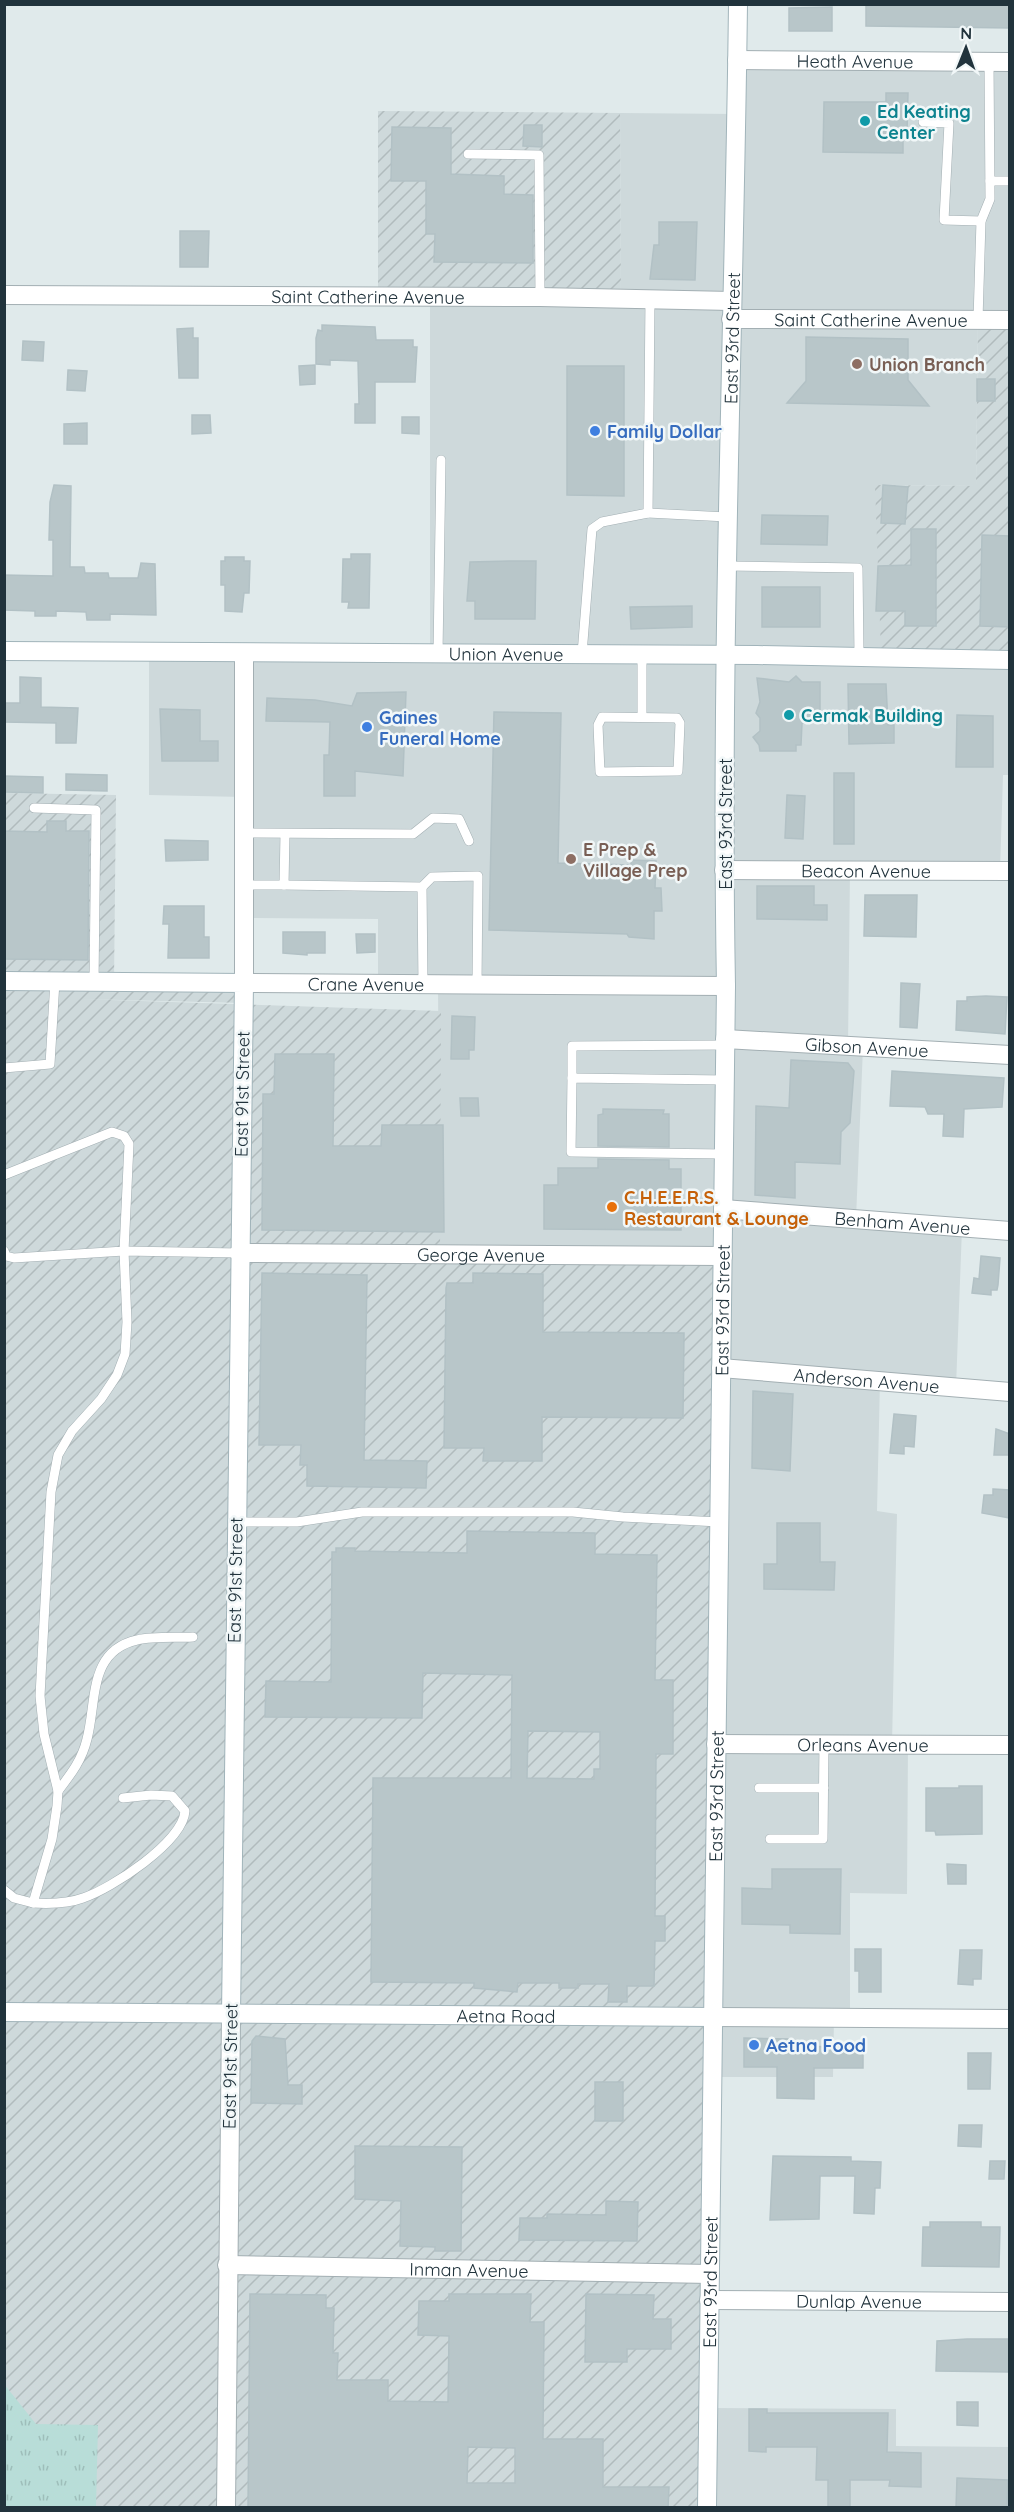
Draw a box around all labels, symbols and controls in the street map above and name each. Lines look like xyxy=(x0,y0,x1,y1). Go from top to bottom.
north arrow xyxy=(936,18,996,78)
text: N xyxy=(960,23,972,43)
street label: Heath Avenue xyxy=(796,49,914,73)
place label: Ed Keating Center xyxy=(877,100,971,144)
marker: Ed Keating Center xyxy=(858,114,872,128)
street label: East 93rd Street xyxy=(719,272,745,404)
street label: Saint Catherine Avenue xyxy=(271,284,465,308)
street label: Saint Catherine Avenue xyxy=(774,308,968,331)
place label: Union Branch xyxy=(869,353,985,376)
marker: Union Branch xyxy=(850,357,864,371)
place label: Family Dollar xyxy=(607,420,722,443)
marker: Family Dollar xyxy=(588,424,602,438)
street label: Union Avenue xyxy=(448,642,564,665)
place label: Cermak Building xyxy=(801,704,943,727)
place label: Gaines Funeral Home xyxy=(379,706,501,750)
marker: Cermak Building xyxy=(782,708,796,722)
marker: Gaines Funeral Home xyxy=(360,720,374,734)
street label: East 93rd Street xyxy=(714,758,737,890)
place label: E Prep & Village Prep xyxy=(583,838,687,882)
marker: E Prep & Village Prep xyxy=(564,852,578,866)
street label: Beacon Avenue xyxy=(801,859,931,882)
street label: Crane Avenue xyxy=(308,972,424,996)
street label: East 91st Street xyxy=(229,1031,255,1157)
street label: Gibson Avenue xyxy=(804,1032,929,1062)
place label: C.H.E.E.R.S. Restaurant & Lounge xyxy=(624,1186,809,1230)
marker: C.H.E.E.R.S. Restaurant & Lounge xyxy=(605,1200,619,1214)
street label: Benham Avenue xyxy=(834,1206,971,1239)
street label: George Avenue xyxy=(417,1243,545,1266)
street label: East 93rd Street xyxy=(710,1244,734,1376)
street label: Anderson Avenue xyxy=(793,1363,940,1398)
street label: East 91st Street xyxy=(222,1517,248,1643)
street label: East 93rd Street xyxy=(704,1730,728,1862)
street label: Orleans Avenue xyxy=(797,1733,929,1756)
street label: East 91st Street xyxy=(217,2003,243,2129)
street label: Aetna Road xyxy=(456,2004,556,2027)
place label: Aetna Food xyxy=(766,2034,866,2057)
marker: Aetna Food xyxy=(747,2038,761,2052)
street label: East 93rd Street xyxy=(697,2216,722,2348)
street label: Inman Avenue xyxy=(409,2257,529,2282)
street label: Dunlap Avenue xyxy=(796,2289,922,2313)

